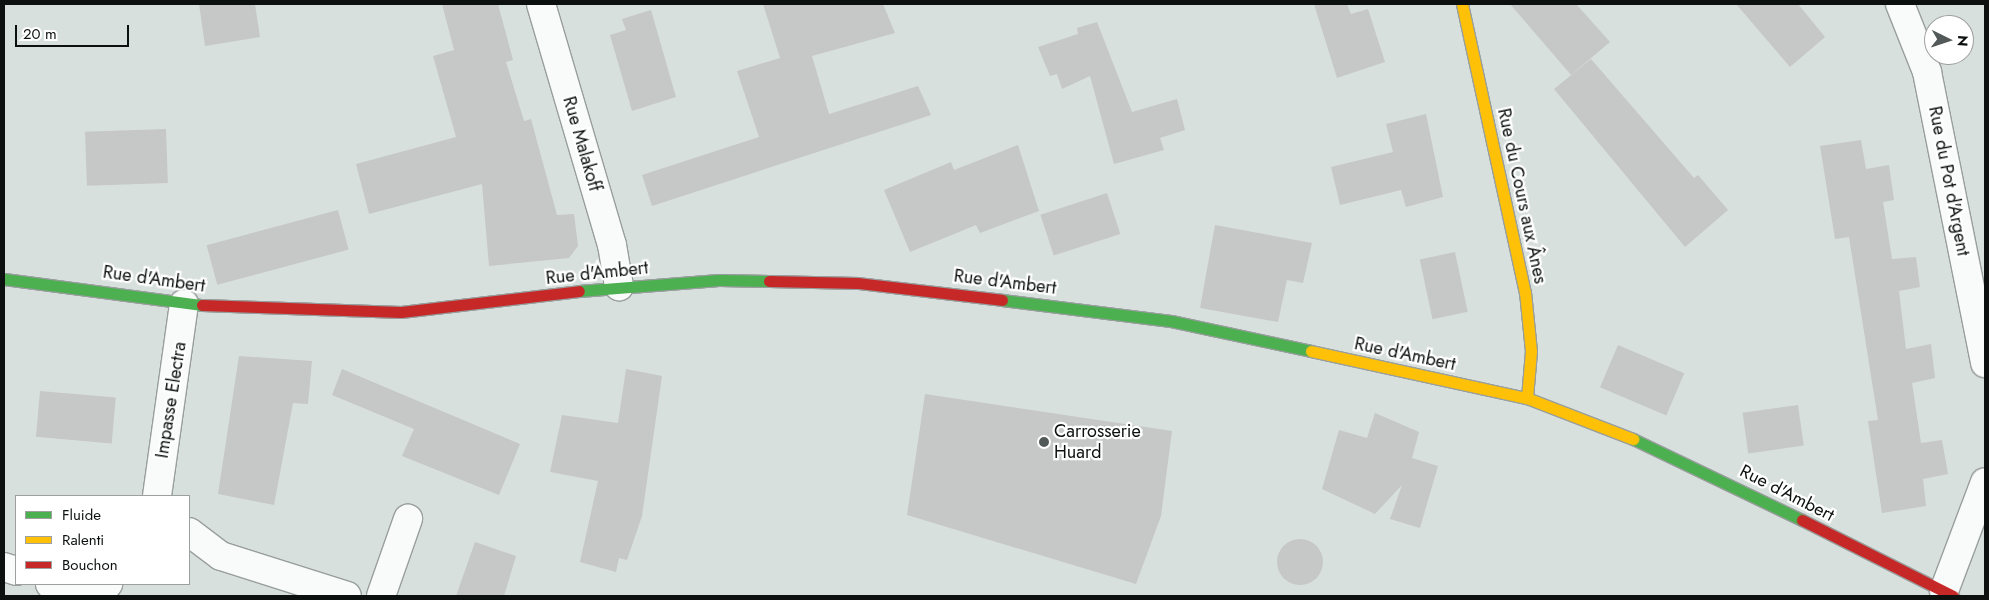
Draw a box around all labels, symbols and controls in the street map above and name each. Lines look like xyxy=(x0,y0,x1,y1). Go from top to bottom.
scale bar xyxy=(18,15,131,47)
north arrow xyxy=(1924,15,1974,65)
text: 20 m xyxy=(23,23,57,45)
text: N xyxy=(1953,35,1973,47)
street label: Rue Malakoff xyxy=(558,94,606,194)
street label: Rue du Pot d'Argent xyxy=(1924,104,1974,258)
street label: Rue du Cours aux Ânes xyxy=(1493,106,1551,286)
street label: Rue d'Ambert xyxy=(545,257,649,289)
street label: Rue d'Ambert xyxy=(102,261,206,297)
street label: Rue d'Ambert xyxy=(953,265,1057,299)
street label: Rue d'Ambert xyxy=(1352,333,1458,375)
street label: Impasse Electra xyxy=(151,340,191,460)
place label: Carrosserie Huard xyxy=(1054,421,1141,464)
marker: Carrosserie Huard xyxy=(1038,436,1050,448)
street label: Rue d'Ambert xyxy=(1736,460,1838,526)
legend xyxy=(15,495,190,585)
text: Fluide xyxy=(62,504,101,526)
text: Ralenti xyxy=(62,529,104,551)
text: Bouchon xyxy=(62,554,118,576)

